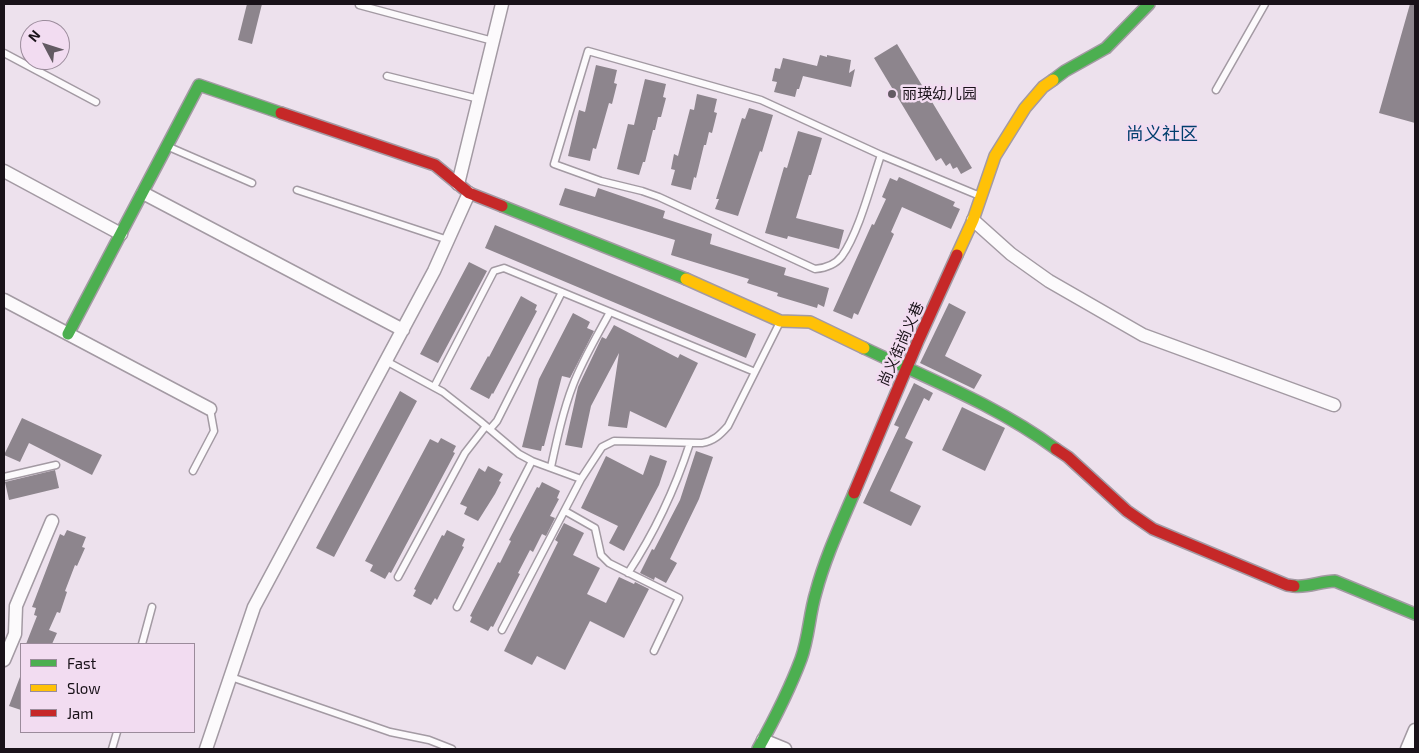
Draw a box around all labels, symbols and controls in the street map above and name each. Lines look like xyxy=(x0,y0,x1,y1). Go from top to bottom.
north arrow xyxy=(20,20,70,70)
text: N xyxy=(24,26,44,45)
place label: 丽瑛幼儿园 xyxy=(902,85,977,103)
marker: 丽瑛幼儿园 xyxy=(886,88,898,100)
district label: 尚义社区 xyxy=(1126,123,1198,145)
street label: 尚义街尚义巷 xyxy=(874,299,928,389)
legend xyxy=(20,643,195,733)
text: Fast xyxy=(67,654,96,672)
text: Slow xyxy=(67,679,101,697)
text: Jam xyxy=(67,704,93,722)

